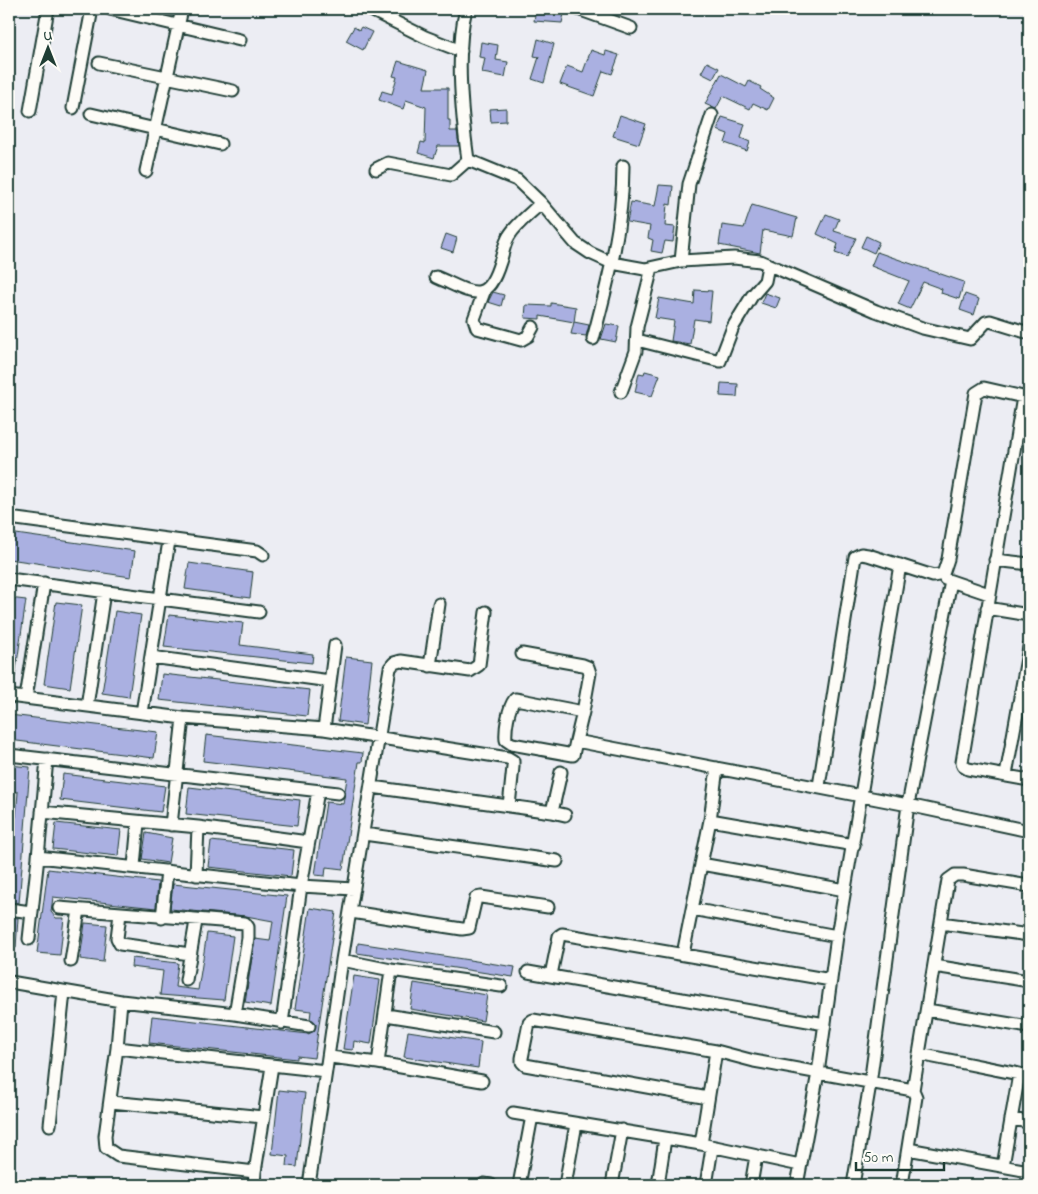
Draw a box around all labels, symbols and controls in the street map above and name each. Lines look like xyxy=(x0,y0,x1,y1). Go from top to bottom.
north arrow xyxy=(22,22,72,72)
text: U xyxy=(44,26,53,47)
scale bar xyxy=(856,1139,943,1171)
text: 50 m xyxy=(863,1147,894,1169)

